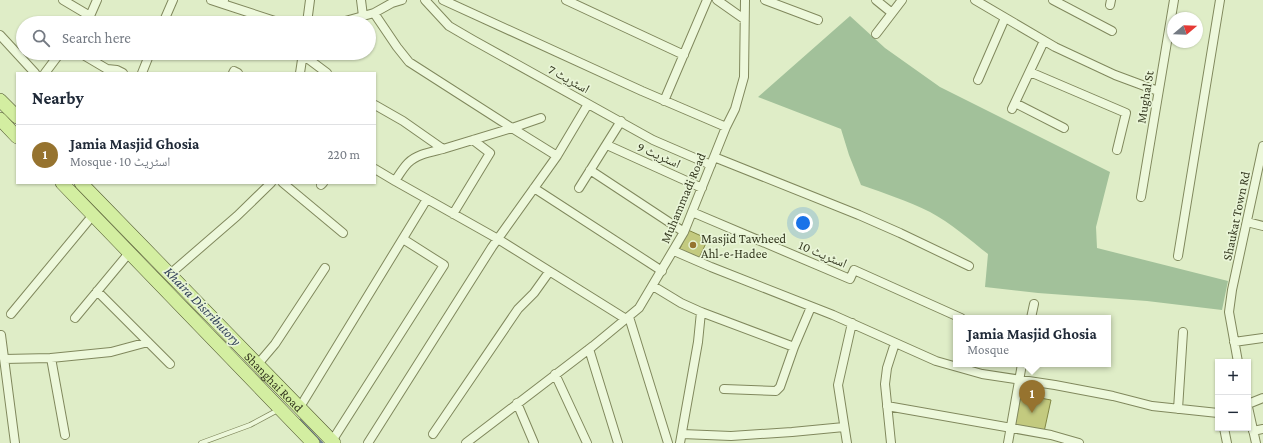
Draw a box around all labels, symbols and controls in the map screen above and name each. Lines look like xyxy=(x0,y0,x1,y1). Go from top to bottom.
north arrow xyxy=(1167,12,1203,48)
search box xyxy=(16,16,376,60)
icon: search xyxy=(30,27,52,49)
text: Search here xyxy=(62,30,131,46)
street label: اسٹریٹ 7 xyxy=(545,62,592,97)
street label: Mughal St xyxy=(1133,69,1157,124)
text: Nearby xyxy=(32,89,84,108)
text: Jamia Masjid Ghosia xyxy=(70,136,199,152)
street label: اسٹریٹ 9 xyxy=(635,139,683,172)
text: 1 xyxy=(43,147,47,162)
text: 220 m xyxy=(327,147,360,162)
street label: Muhammadi Road xyxy=(657,150,709,245)
text: Mosque · اسٹریٹ 10 xyxy=(70,154,170,169)
street label: Shaukat Town Rd xyxy=(1219,170,1253,262)
your location xyxy=(793,213,813,233)
place label: Masjid Tawheed Ahl-e-Hadee xyxy=(701,231,786,261)
street label: اسٹریٹ 10 xyxy=(796,237,849,272)
marker: Masjid Tawheed Ahl-e-Hadee xyxy=(688,240,698,250)
water label: Khaira Distributory xyxy=(161,263,245,349)
popup xyxy=(953,315,1111,367)
text: Jamia Masjid Ghosia xyxy=(967,326,1097,342)
text: Mosque xyxy=(967,342,1009,357)
street label: Shanghai Road xyxy=(242,348,307,415)
map controls xyxy=(1215,359,1251,431)
button: + xyxy=(1215,359,1251,395)
pin: 1 xyxy=(1019,380,1045,413)
button: − xyxy=(1215,395,1251,431)

